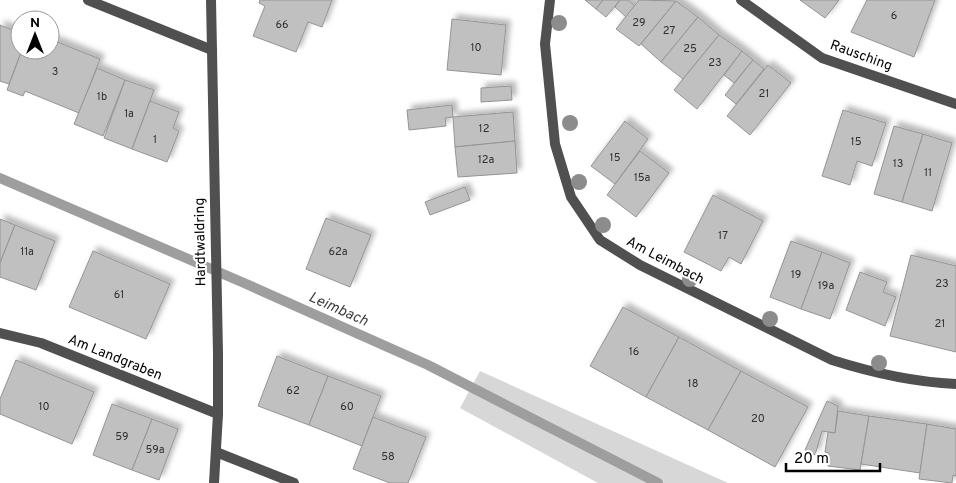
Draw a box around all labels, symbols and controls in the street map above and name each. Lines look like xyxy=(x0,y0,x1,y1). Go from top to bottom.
house number: 6 xyxy=(891,9,897,23)
north arrow xyxy=(10,10,60,60)
text: N xyxy=(30,15,40,32)
house number: 29 xyxy=(632,16,646,30)
house number: 66 xyxy=(275,18,289,32)
house number: 27 xyxy=(663,24,675,38)
street label: Rausching xyxy=(827,37,895,75)
house number: 10 xyxy=(470,41,482,55)
house number: 25 xyxy=(683,42,697,56)
house number: 23 xyxy=(708,56,722,70)
house number: 3 xyxy=(52,65,58,79)
house number: 21 xyxy=(759,87,769,101)
house number: 1b xyxy=(97,90,107,104)
house number: 1a xyxy=(124,107,134,121)
house number: 12 xyxy=(479,122,489,136)
house number: 1 xyxy=(153,133,157,147)
house number: 15 xyxy=(851,135,862,149)
house number: 15 xyxy=(610,151,621,165)
house number: 12a xyxy=(478,153,495,167)
house number: 13 xyxy=(893,157,903,171)
house number: 11 xyxy=(924,166,932,180)
house number: 15a xyxy=(634,171,651,185)
street label: Hardtwaldring xyxy=(192,198,210,286)
house number: 17 xyxy=(718,229,728,243)
street label: Am Leimbach xyxy=(623,233,707,289)
house number: 11a xyxy=(20,245,34,259)
house number: 62a xyxy=(328,245,348,259)
house number: 19 xyxy=(791,268,801,282)
house number: 23 xyxy=(935,277,949,291)
house number: 19a xyxy=(818,279,834,293)
house number: 61 xyxy=(114,288,124,302)
water label: Leimbach xyxy=(305,288,371,332)
house number: 21 xyxy=(935,317,945,331)
street label: Am Landgraben xyxy=(65,331,165,385)
house number: 16 xyxy=(629,345,639,359)
house number: 18 xyxy=(688,377,698,391)
house number: 62 xyxy=(286,384,300,398)
house number: 10 xyxy=(38,400,50,414)
house number: 60 xyxy=(340,400,354,414)
house number: 20 xyxy=(751,412,765,426)
house number: 59 xyxy=(115,430,129,444)
scale bar xyxy=(786,440,880,472)
house number: 59a xyxy=(145,443,165,457)
house number: 58 xyxy=(381,450,395,464)
text: 20 m xyxy=(794,450,829,469)

